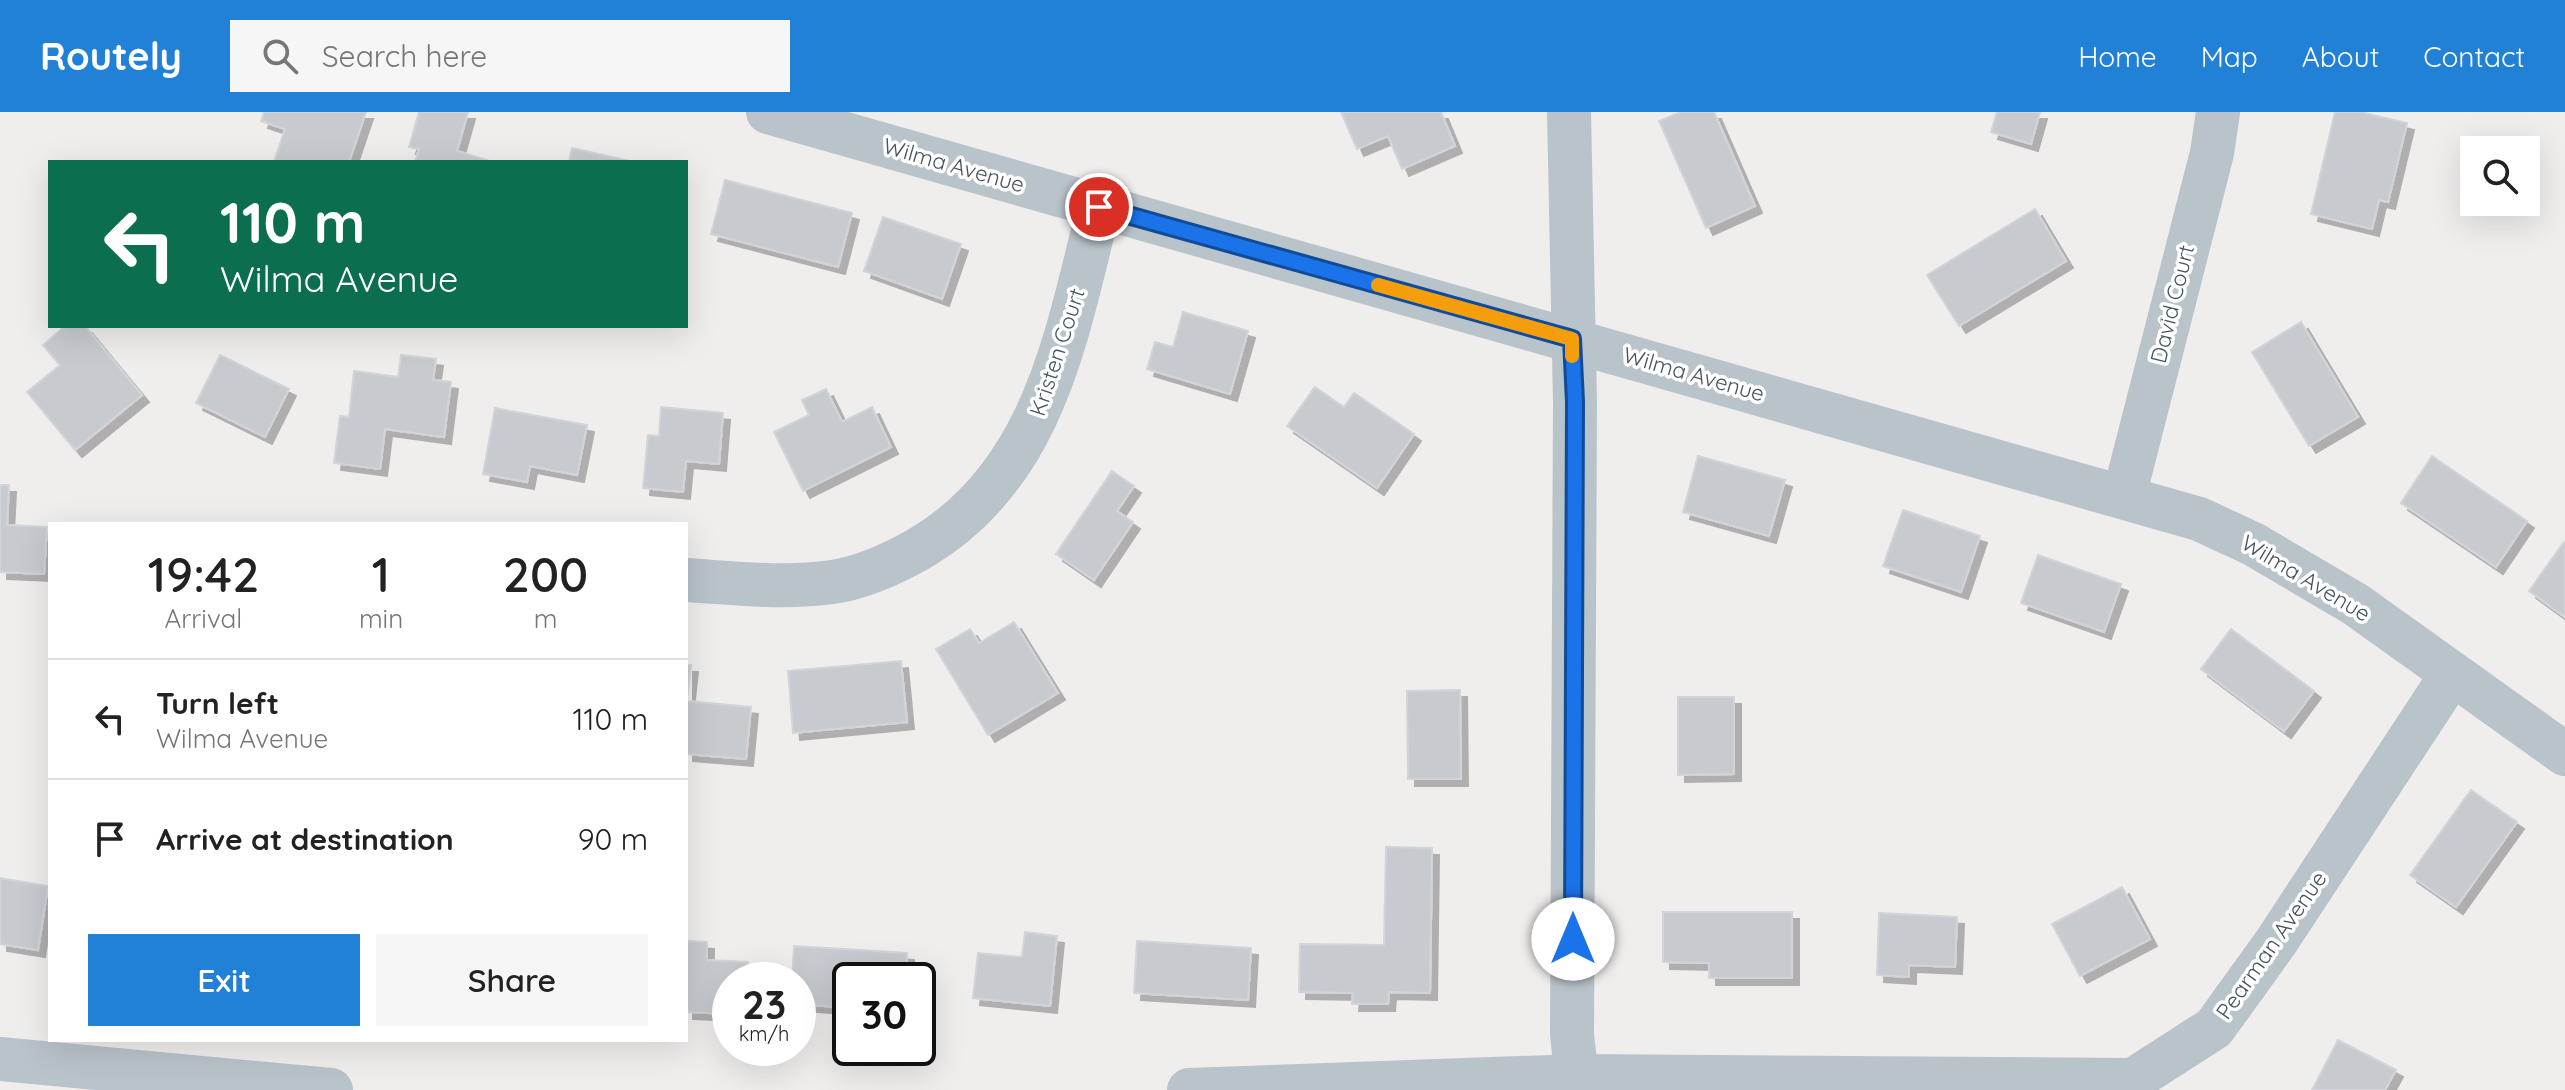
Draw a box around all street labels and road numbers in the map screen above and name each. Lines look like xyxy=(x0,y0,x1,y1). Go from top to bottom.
street label: Wilma Avenue xyxy=(880,131,1028,199)
street label: David Court xyxy=(2144,242,2200,366)
street label: Kristen Court xyxy=(1023,285,1091,419)
street label: Wilma Avenue xyxy=(1620,340,1768,408)
street label: Wilma Avenue xyxy=(2236,528,2376,628)
street label: Pearman Avenue xyxy=(2209,865,2333,1025)

